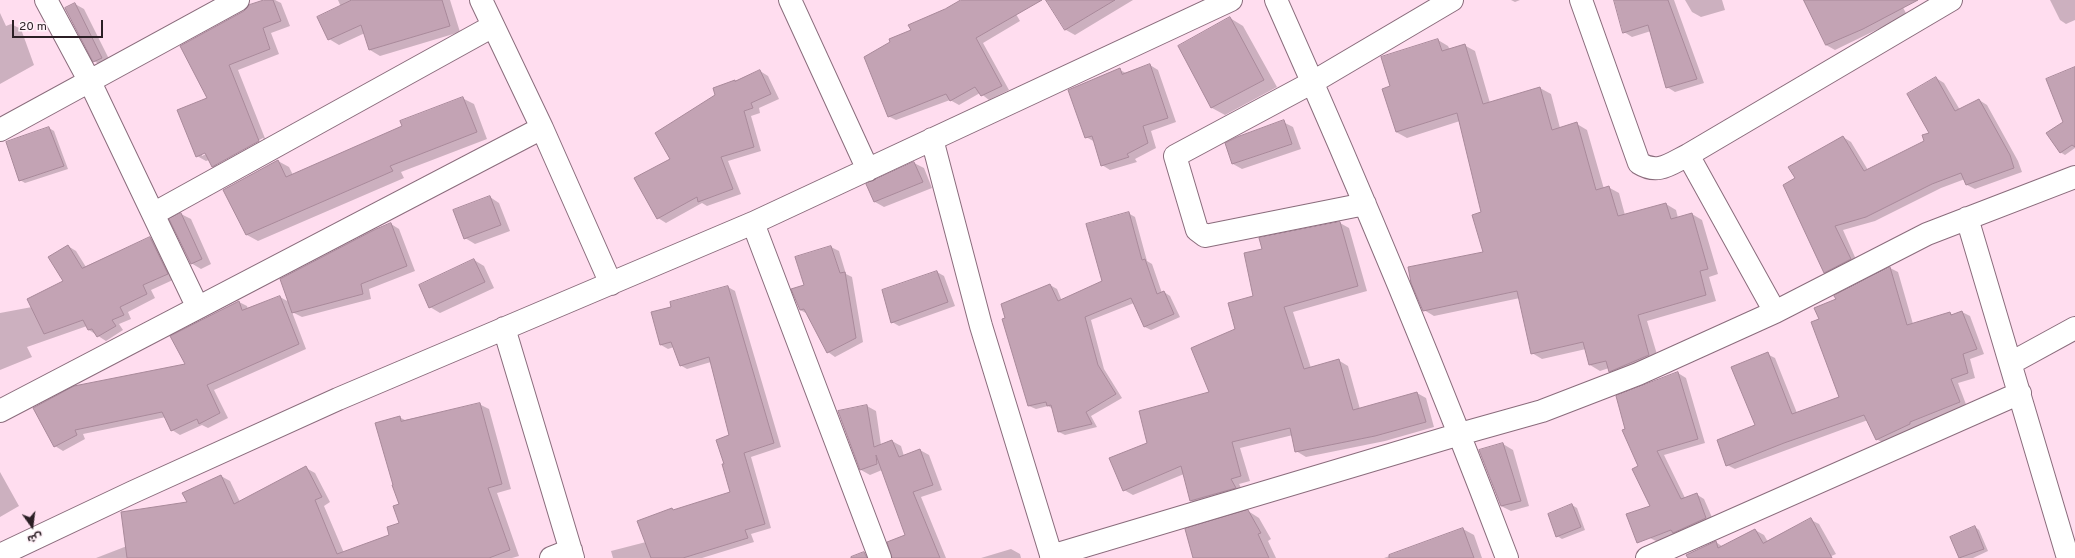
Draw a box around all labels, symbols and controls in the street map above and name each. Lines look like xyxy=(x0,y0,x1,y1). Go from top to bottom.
scale bar xyxy=(14,12,105,38)
text: 20 m xyxy=(19,19,47,35)
north arrow xyxy=(12,506,52,546)
text: ش xyxy=(26,529,44,546)

